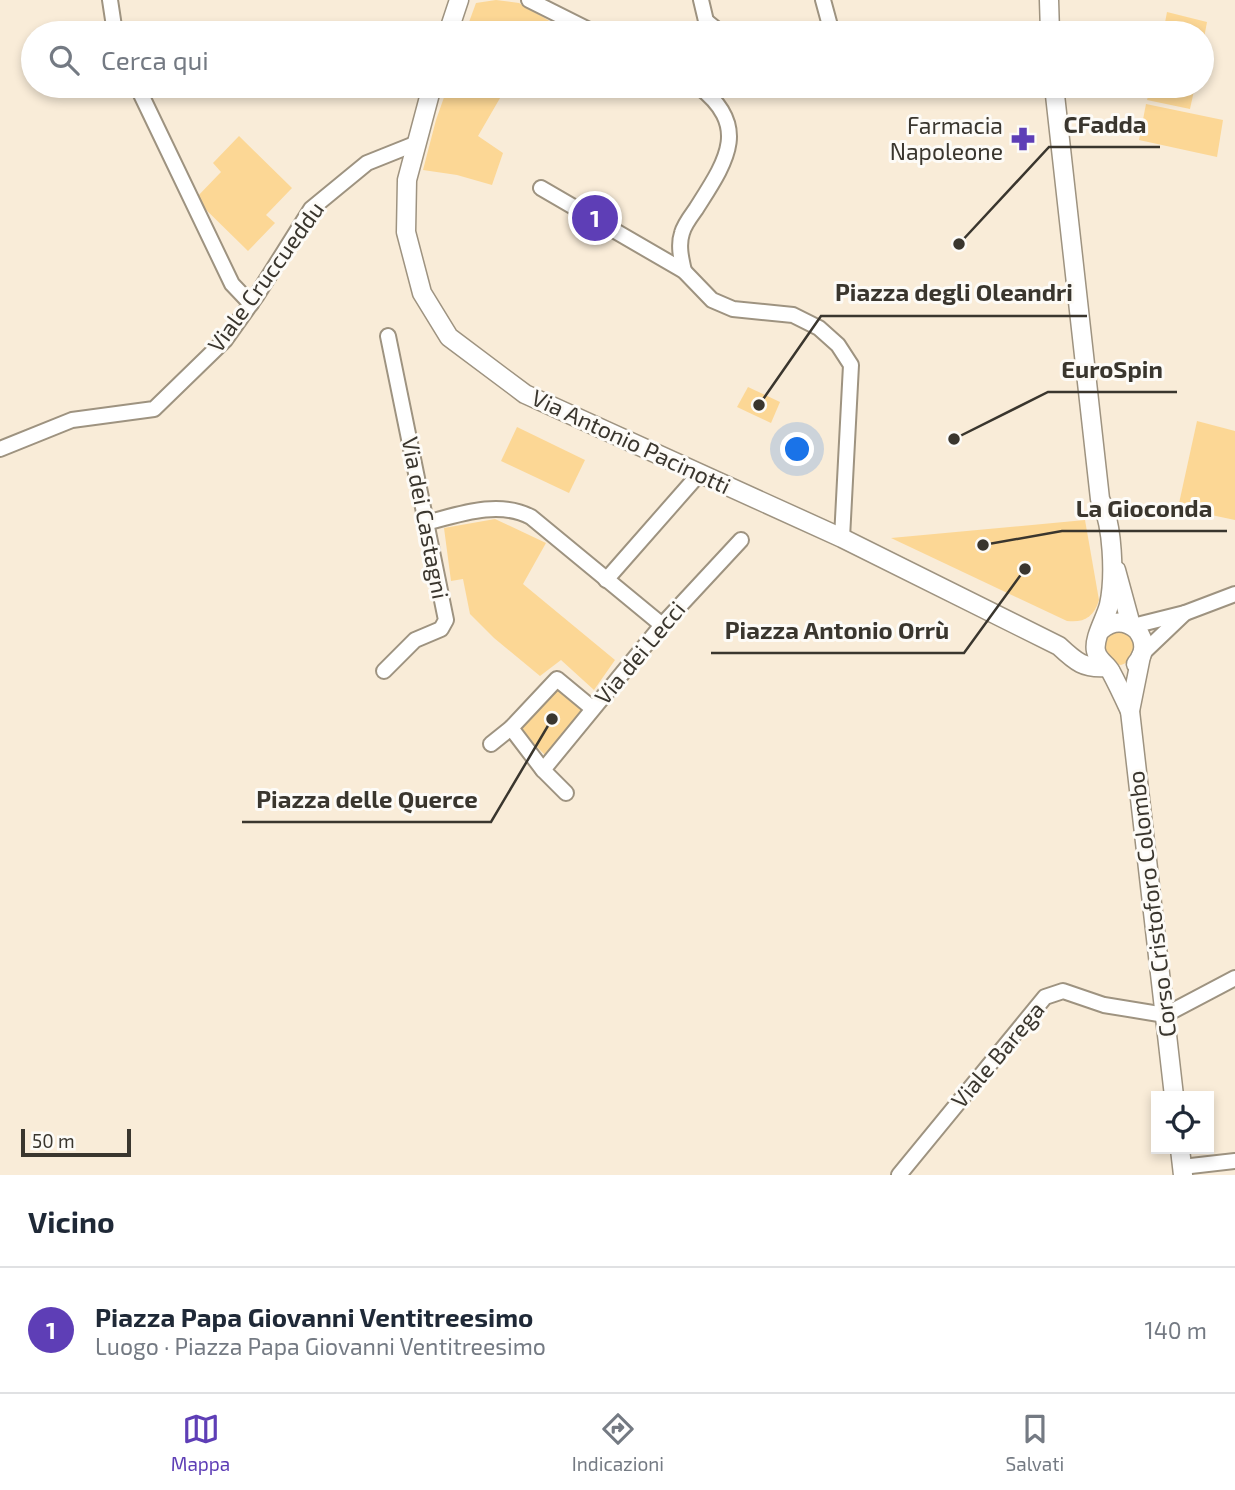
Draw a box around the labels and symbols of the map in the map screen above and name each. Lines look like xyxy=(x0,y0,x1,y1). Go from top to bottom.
callout: CFadda xyxy=(1049,102,1160,147)
text: CFadda xyxy=(1063,109,1147,138)
place label: Farmacia Napoleone xyxy=(890,111,1003,165)
pharmacy icon: Farmacia Napoleone xyxy=(1009,125,1037,153)
pin: 1 xyxy=(572,192,618,244)
street label: Viale Cruccueddu xyxy=(201,196,329,357)
callout: Piazza degli Oleandri xyxy=(821,271,1087,316)
text: Piazza degli Oleandri xyxy=(835,277,1073,306)
callout: EuroSpin xyxy=(1048,347,1177,392)
text: EuroSpin xyxy=(1061,354,1163,383)
street label: Via Antonio Pacinotti xyxy=(527,383,735,500)
your location xyxy=(780,432,814,466)
street label: Via dei Castagni xyxy=(397,434,455,601)
callout: La Gioconda xyxy=(1062,486,1227,531)
text: La Gioconda xyxy=(1076,493,1212,522)
street label: Via dei Lecci xyxy=(588,595,690,710)
callout: Piazza Antonio Orrù xyxy=(711,608,964,653)
text: Piazza Antonio Orrù xyxy=(725,615,949,644)
street label: Corso Cristoforo Colombo xyxy=(1121,769,1181,1039)
callout: Piazza delle Querce xyxy=(242,777,491,822)
text: Piazza delle Querce xyxy=(256,784,478,814)
street label: Viale Barega xyxy=(945,995,1050,1113)
scale bar xyxy=(21,1126,131,1158)

